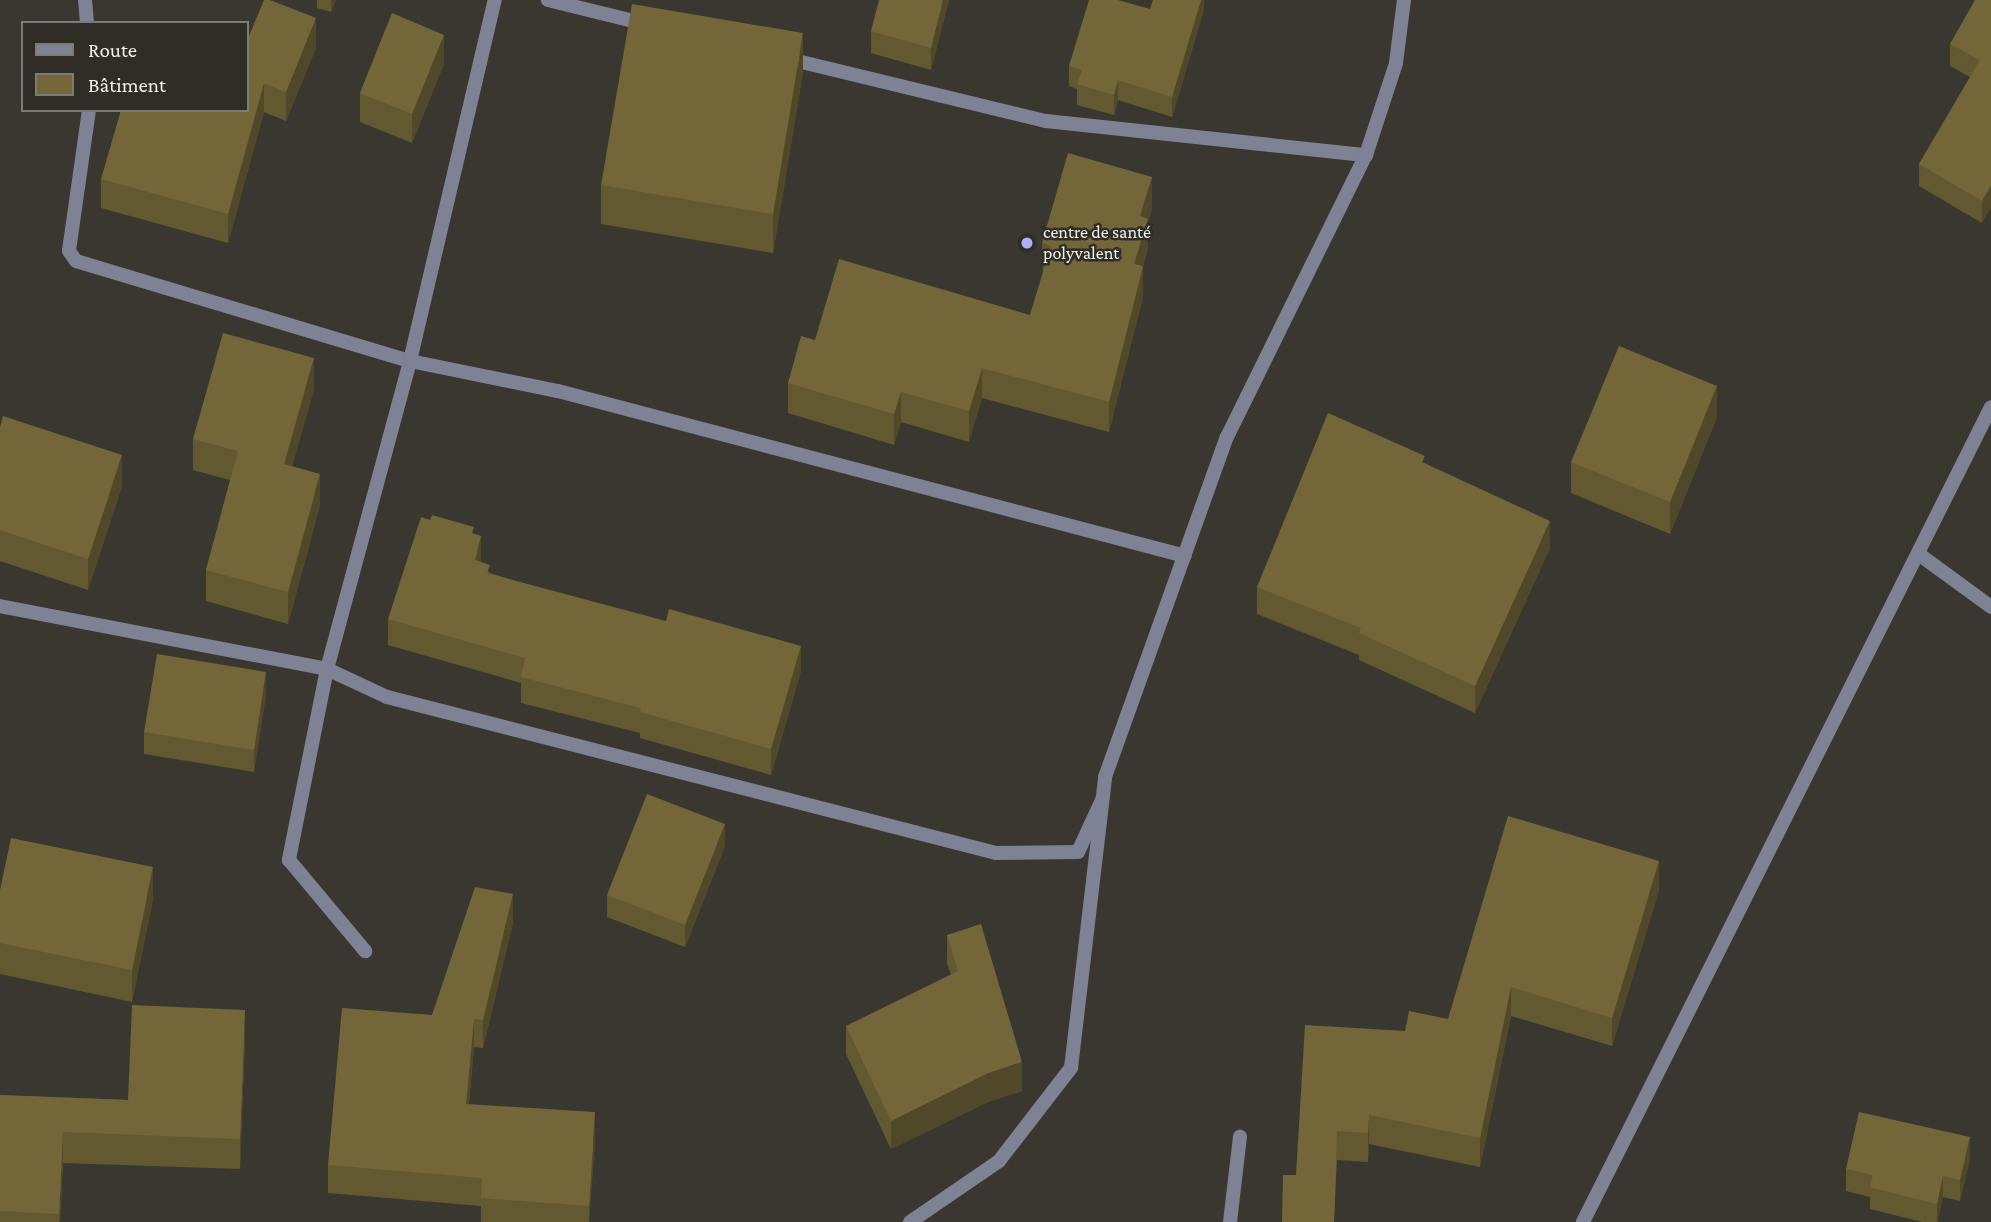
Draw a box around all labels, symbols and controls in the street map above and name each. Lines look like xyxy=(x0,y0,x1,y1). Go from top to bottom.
legend xyxy=(21,21,248,112)
text: Route xyxy=(88,38,137,62)
text: Bâtiment xyxy=(88,73,166,97)
place label: centre de santé polyvalent xyxy=(1043,222,1151,264)
marker: centre de santé polyvalent xyxy=(1017,233,1037,253)

